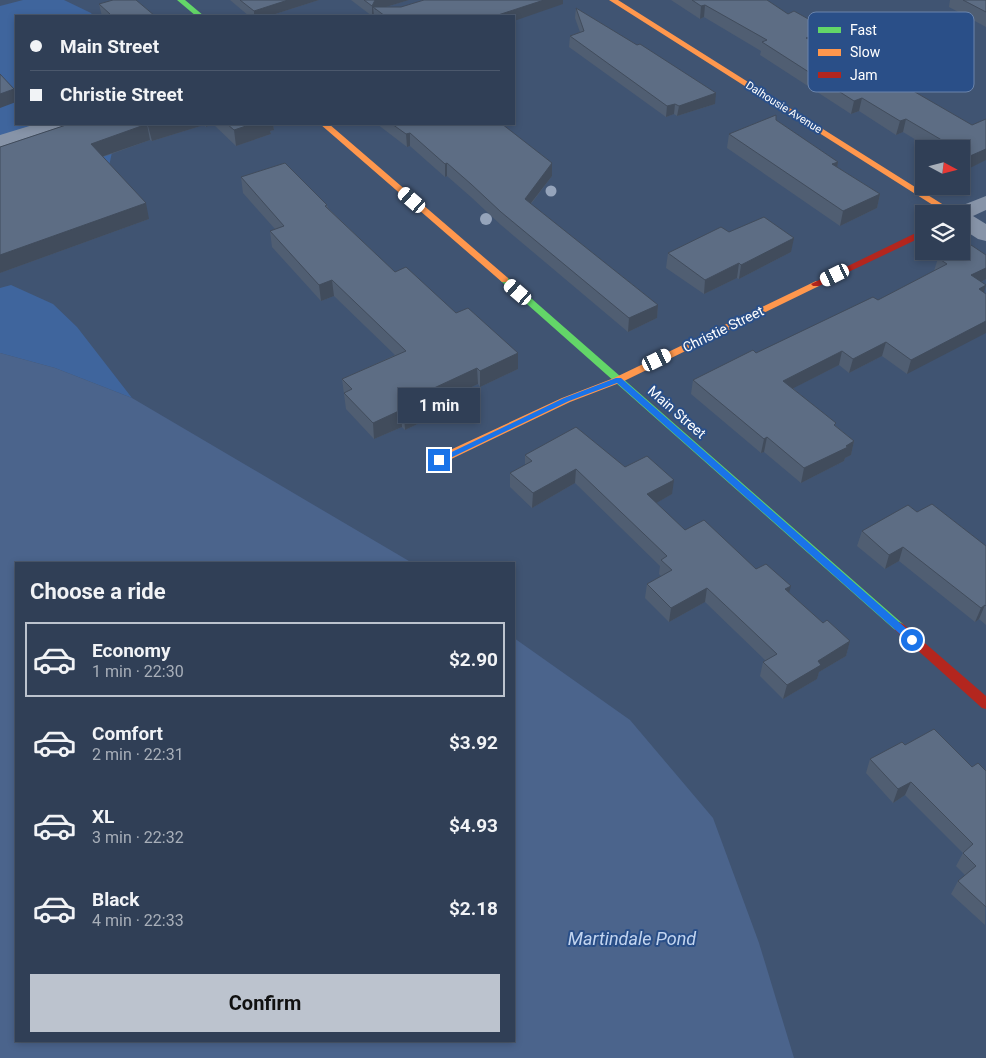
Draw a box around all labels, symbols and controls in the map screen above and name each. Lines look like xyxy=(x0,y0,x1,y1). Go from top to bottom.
legend xyxy=(808,12,974,92)
text: Fast xyxy=(850,22,877,38)
text: Main Street xyxy=(60,35,159,58)
text: Slow xyxy=(850,44,881,60)
text: Jam xyxy=(850,67,878,83)
street label: Dalhousie Avenue xyxy=(743,79,824,136)
text: Christie Street xyxy=(60,83,183,106)
north arrow xyxy=(915,140,970,195)
map controls xyxy=(915,140,970,260)
car xyxy=(395,184,428,216)
button: layers xyxy=(915,205,970,260)
car xyxy=(818,262,851,288)
car xyxy=(501,276,534,308)
street label: Christie Street xyxy=(680,302,766,355)
car xyxy=(640,347,673,373)
street label: Main Street xyxy=(645,383,709,442)
callout: 1 min xyxy=(398,388,480,422)
text: 1 min xyxy=(419,396,459,415)
route end xyxy=(428,449,450,471)
text: Choose a ride xyxy=(30,579,166,604)
route start xyxy=(901,629,923,651)
icon: car xyxy=(32,637,77,682)
text: Economy xyxy=(92,639,171,662)
text: $2.90 xyxy=(449,648,498,671)
text: 1 min · 22:30 xyxy=(92,662,184,681)
icon: car xyxy=(32,720,77,765)
text: Comfort xyxy=(92,722,163,745)
text: $3.92 xyxy=(449,731,498,754)
text: 2 min · 22:31 xyxy=(92,745,184,764)
icon: car xyxy=(32,803,77,848)
text: XL xyxy=(92,805,114,828)
text: $4.93 xyxy=(449,814,498,837)
text: 3 min · 22:32 xyxy=(92,828,184,847)
icon: car xyxy=(32,886,77,931)
text: Black xyxy=(92,888,139,911)
text: $2.18 xyxy=(449,897,498,920)
text: 4 min · 22:33 xyxy=(92,911,184,930)
water label: Martindale Pond xyxy=(568,928,697,949)
button: Confirm xyxy=(30,974,500,1032)

